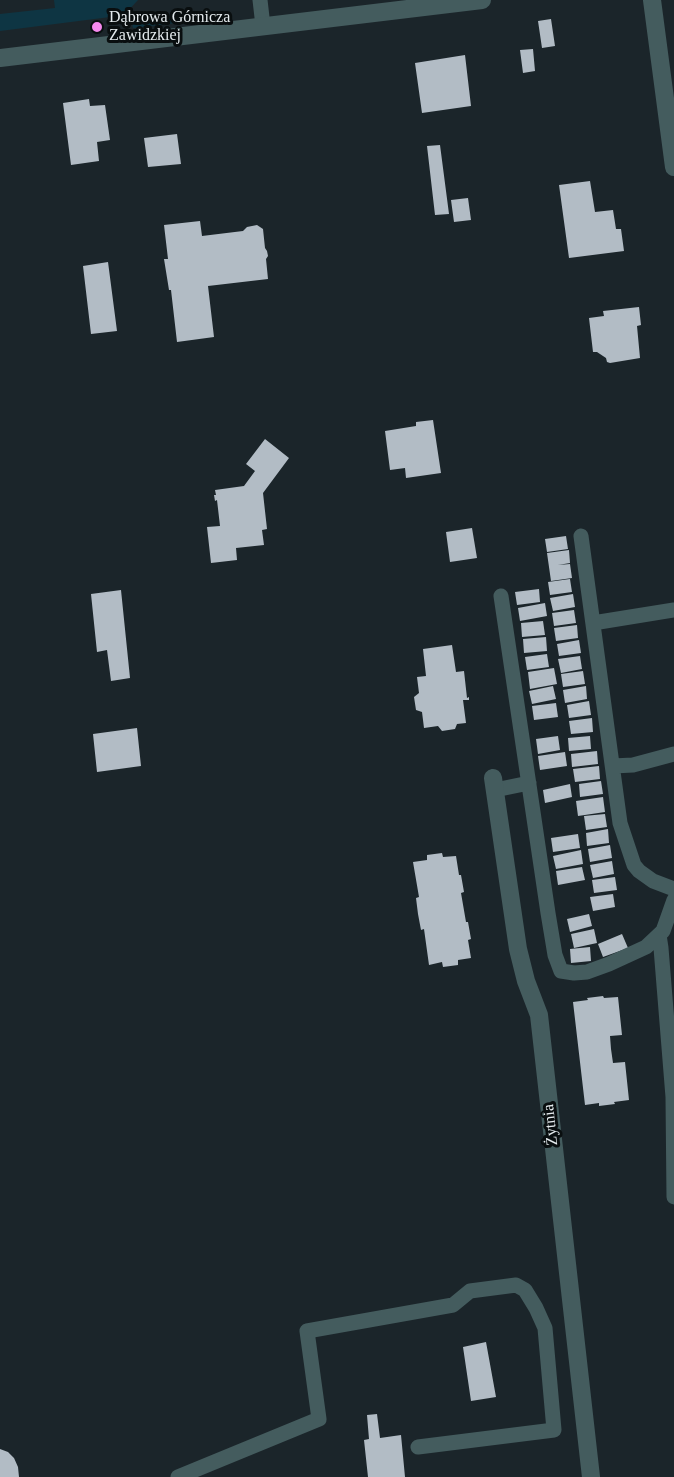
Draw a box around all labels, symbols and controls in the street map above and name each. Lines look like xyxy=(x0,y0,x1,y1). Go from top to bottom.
place label: Dąbrowa Górnicza Zawidzkiej xyxy=(109,8,230,46)
marker: Dąbrowa Górnicza Zawidzkiej xyxy=(90,20,104,34)
street label: Żytnia xyxy=(539,1103,563,1147)

